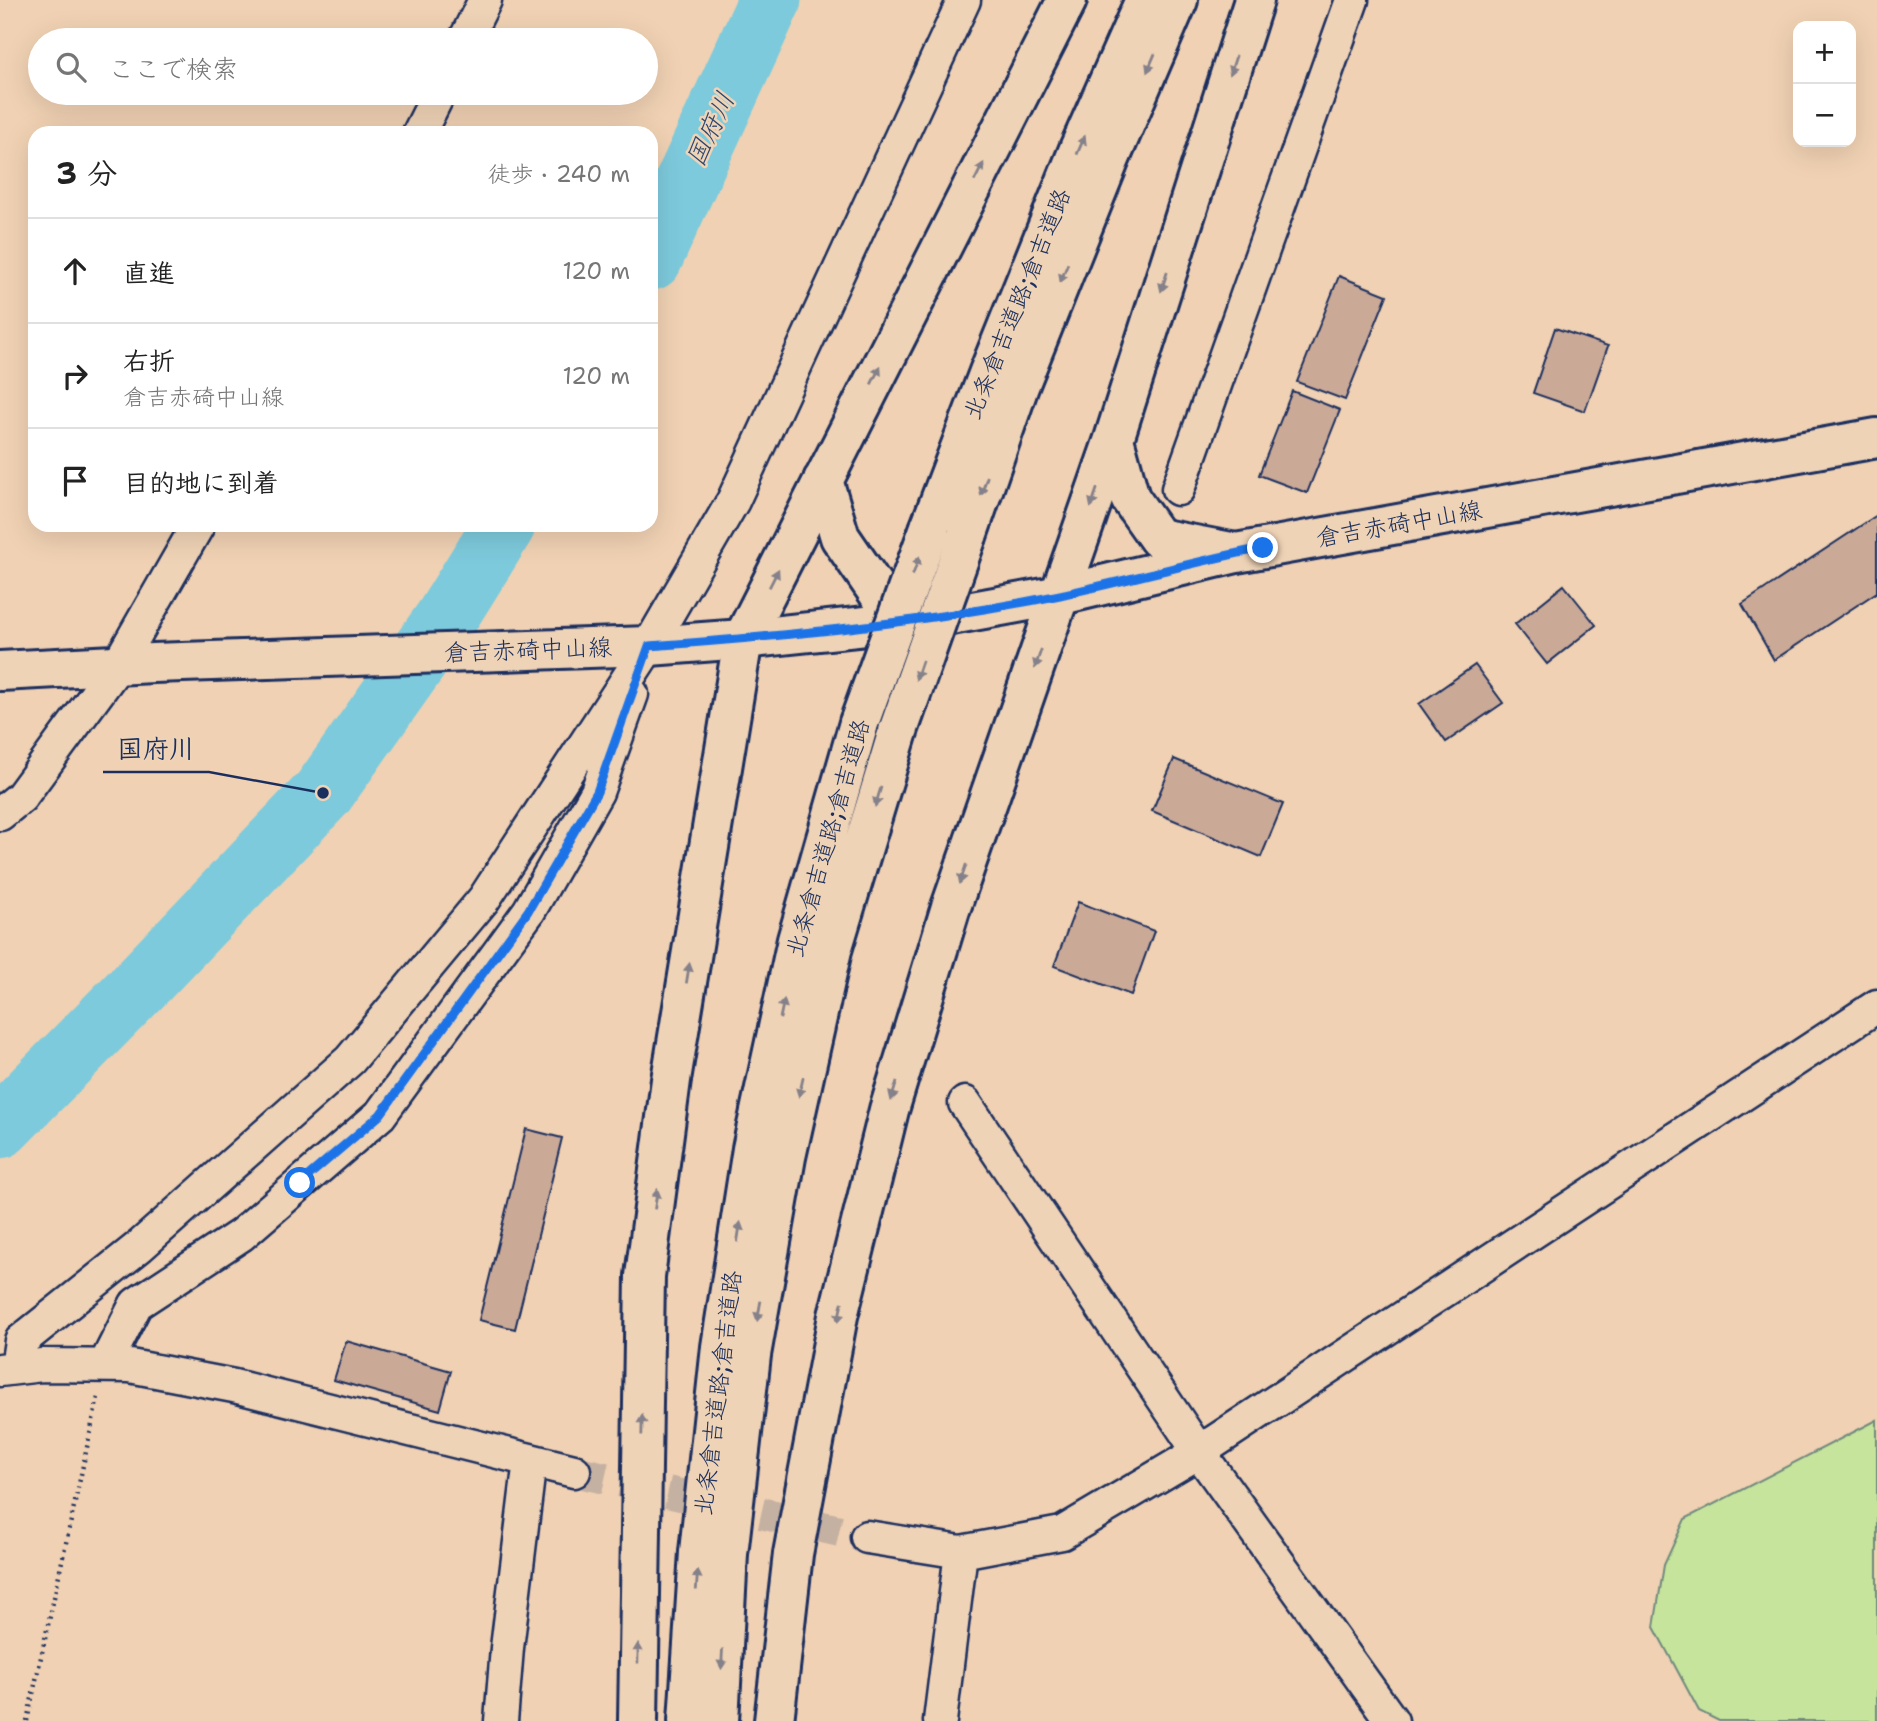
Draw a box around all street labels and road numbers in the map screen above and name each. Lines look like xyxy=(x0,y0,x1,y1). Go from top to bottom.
street label: 北条倉吉道路;倉吉道路 xyxy=(956,184,1078,424)
street label: 倉吉赤碕中山線 xyxy=(1313,494,1485,554)
street label: 倉吉赤碕中山線 xyxy=(443,631,613,669)
street label: 北条倉吉道路;倉吉道路 xyxy=(779,715,877,961)
street label: 北条倉吉道路;倉吉道路 xyxy=(687,1269,749,1517)

